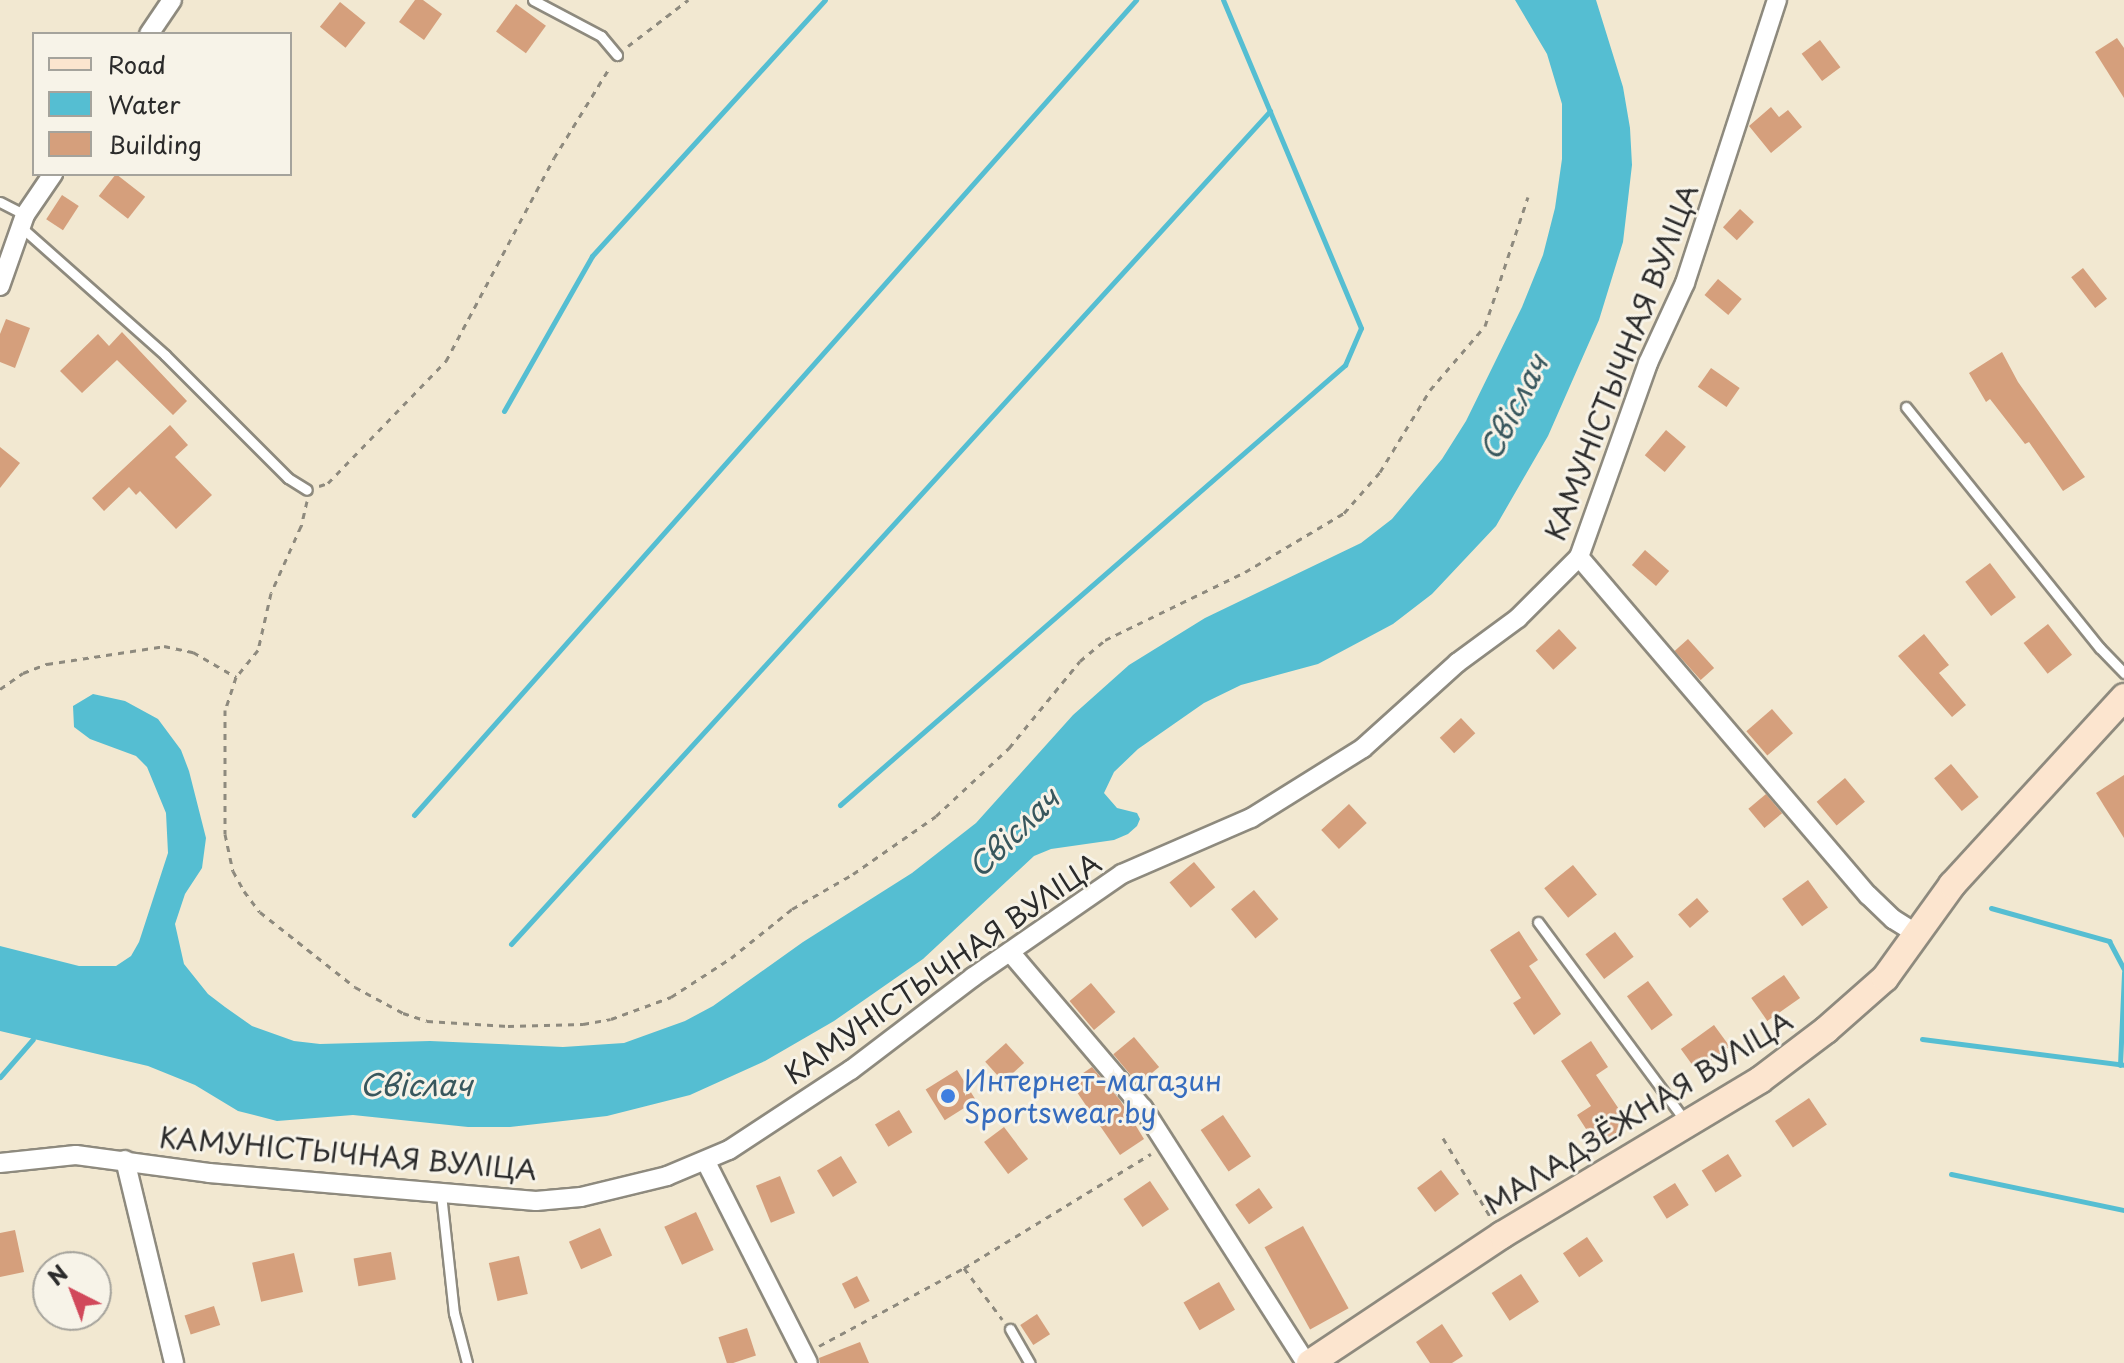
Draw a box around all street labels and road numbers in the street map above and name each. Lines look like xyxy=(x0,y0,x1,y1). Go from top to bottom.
street label: КАМУНІСТЫЧНАЯ ВУЛІЦА xyxy=(1537,178,1705,546)
street label: КАМУНІСТЫЧНАЯ ВУЛІЦА xyxy=(777,845,1107,1091)
street label: МАЛАДЗЁЖНАЯ ВУЛІЦА xyxy=(1477,1003,1799,1221)
street label: КАМУНІСТЫЧНАЯ ВУЛІЦА xyxy=(157,1120,539,1186)

